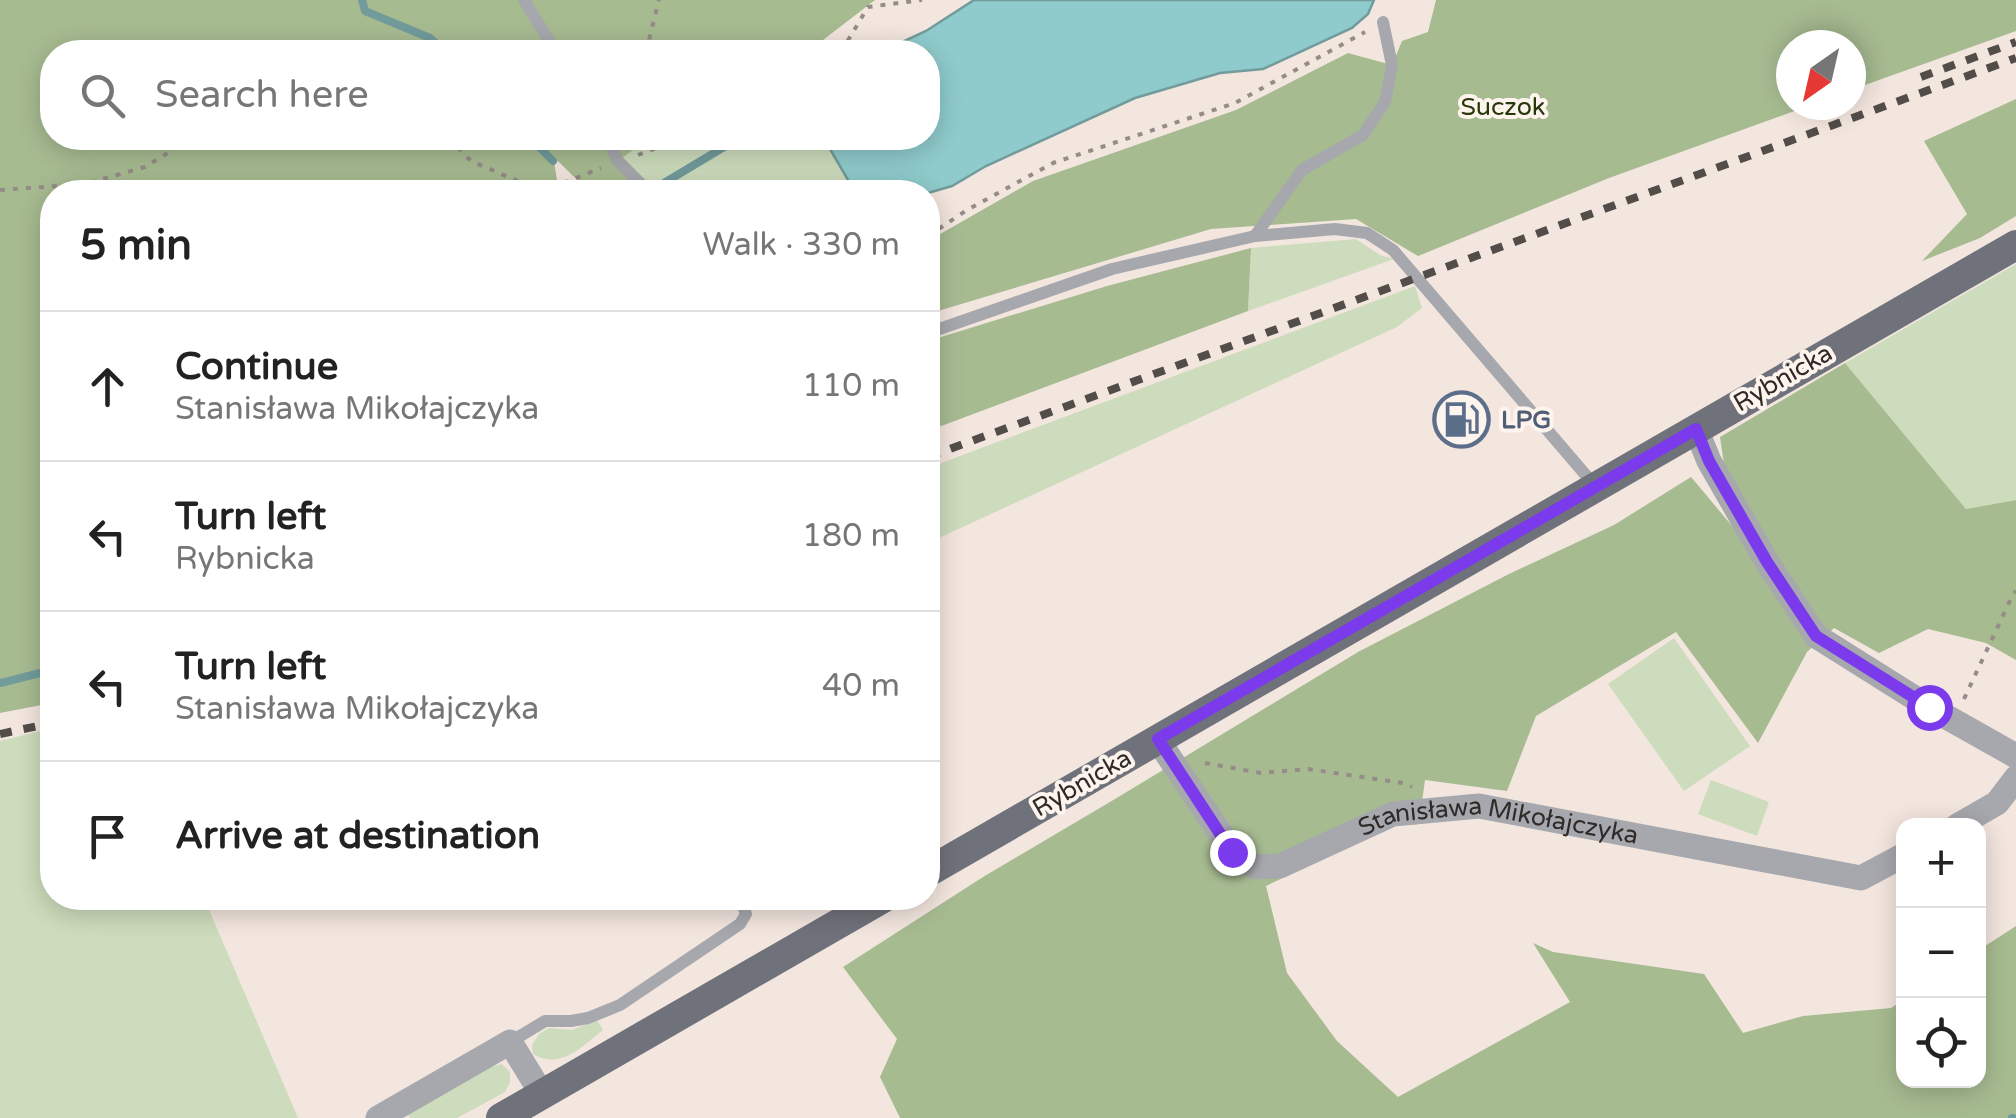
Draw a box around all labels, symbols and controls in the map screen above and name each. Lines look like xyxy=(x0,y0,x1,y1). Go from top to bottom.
north arrow xyxy=(1776,30,1866,120)
search box xyxy=(40,40,940,150)
icon: search xyxy=(75,68,130,123)
text: Search here xyxy=(155,72,369,118)
park label: Suczok xyxy=(1460,92,1546,122)
text: 5 min xyxy=(80,220,192,271)
text: Walk · 330 m xyxy=(703,226,900,264)
street label: Rybnicka xyxy=(1728,338,1838,418)
text: Continue xyxy=(175,344,338,390)
icon: ahead xyxy=(80,359,135,414)
text: 110 m xyxy=(802,367,900,405)
text: Stanisława Mikołajczyka xyxy=(175,390,539,428)
fuel station icon: LPG xyxy=(1432,390,1492,450)
place label: LPG xyxy=(1501,405,1551,435)
text: Turn left xyxy=(175,494,326,540)
icon: left xyxy=(80,509,135,564)
text: 180 m xyxy=(802,517,900,555)
text: Rybnicka xyxy=(175,540,315,578)
text: Turn left xyxy=(175,644,326,690)
icon: left xyxy=(80,659,135,714)
text: 40 m xyxy=(822,667,900,705)
route start xyxy=(1907,685,1953,731)
text: Stanisława Mikołajczyka xyxy=(175,690,539,728)
street label: Rybnicka xyxy=(1027,743,1137,823)
street label: Stanisława Mikołajczyka xyxy=(1353,791,1641,851)
icon: arrive xyxy=(80,809,135,864)
text: Arrive at destination xyxy=(175,813,540,859)
map controls xyxy=(1896,818,1986,1088)
button: + xyxy=(1896,818,1986,908)
route end xyxy=(1210,830,1256,876)
button: − xyxy=(1896,908,1986,998)
button: locate xyxy=(1896,998,1986,1088)

